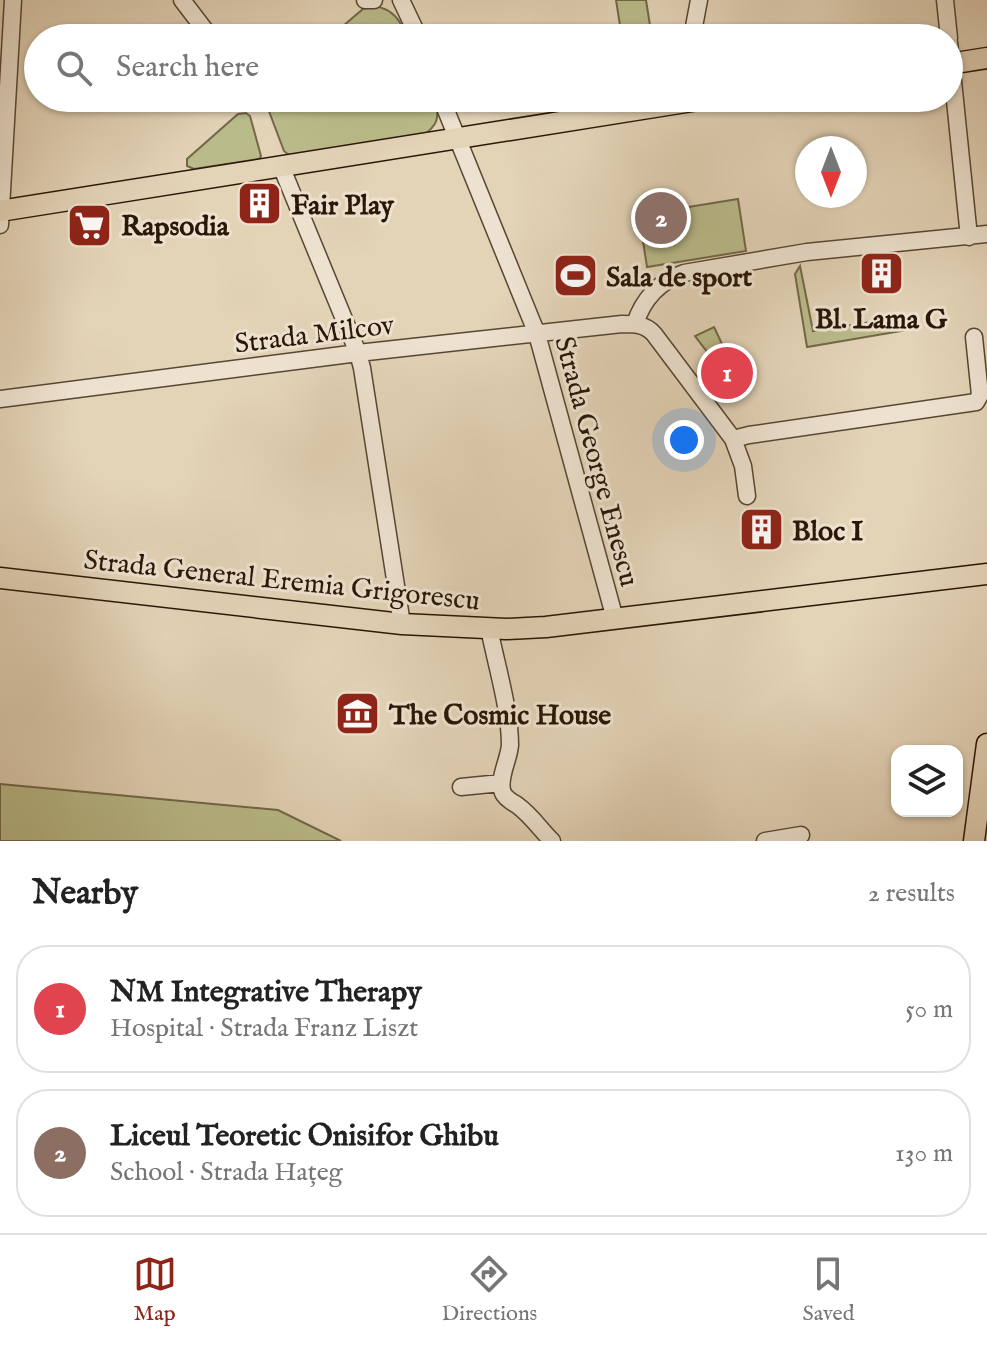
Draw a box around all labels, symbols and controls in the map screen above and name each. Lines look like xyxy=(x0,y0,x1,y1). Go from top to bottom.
search box xyxy=(24,24,963,112)
icon: search xyxy=(52,46,96,90)
text: Search here xyxy=(116,49,259,87)
north arrow xyxy=(795,136,867,208)
building icon: Fair Play xyxy=(236,180,284,228)
pin: 2 xyxy=(635,188,687,248)
place label: Fair Play xyxy=(291,189,395,224)
supermarket icon: Rapsodia xyxy=(66,201,114,249)
place label: Rapsodia xyxy=(121,210,230,245)
building icon: Bl. Lama G xyxy=(857,250,905,298)
sports icon: Sala de sport xyxy=(551,252,599,300)
place label: Sala de sport xyxy=(606,261,753,296)
place label: Bl. Lama G xyxy=(815,303,948,338)
street label: Strada Milcov xyxy=(233,308,396,363)
street label: Strada George Enescu xyxy=(545,333,646,591)
pin: 1 xyxy=(701,343,753,403)
your location xyxy=(664,420,704,460)
building icon: Bloc I xyxy=(737,506,785,554)
place label: Bloc I xyxy=(792,515,863,550)
street label: Strada General Eremia Grigorescu xyxy=(82,543,482,620)
museum icon: The Cosmic House xyxy=(334,690,382,738)
place label: The Cosmic House xyxy=(388,699,611,734)
map controls xyxy=(891,745,963,817)
button: layers xyxy=(891,745,963,817)
text: Nearby xyxy=(32,872,138,915)
text: 2 results xyxy=(868,877,955,910)
text: NM Integrative Therapy xyxy=(110,974,422,1012)
text: 1 xyxy=(55,993,65,1026)
text: 50 m xyxy=(905,993,953,1026)
text: Hospital · Strada Franz Liszt xyxy=(110,1012,418,1045)
text: Liceul Teoretic Onisifor Ghibu xyxy=(110,1118,499,1156)
text: 2 xyxy=(54,1137,66,1170)
text: 130 m xyxy=(895,1137,953,1170)
text: School · Strada Hațeg xyxy=(110,1156,343,1189)
tab: Map xyxy=(133,1252,177,1328)
tab: Directions xyxy=(442,1252,537,1328)
tab: Saved xyxy=(802,1252,854,1328)

